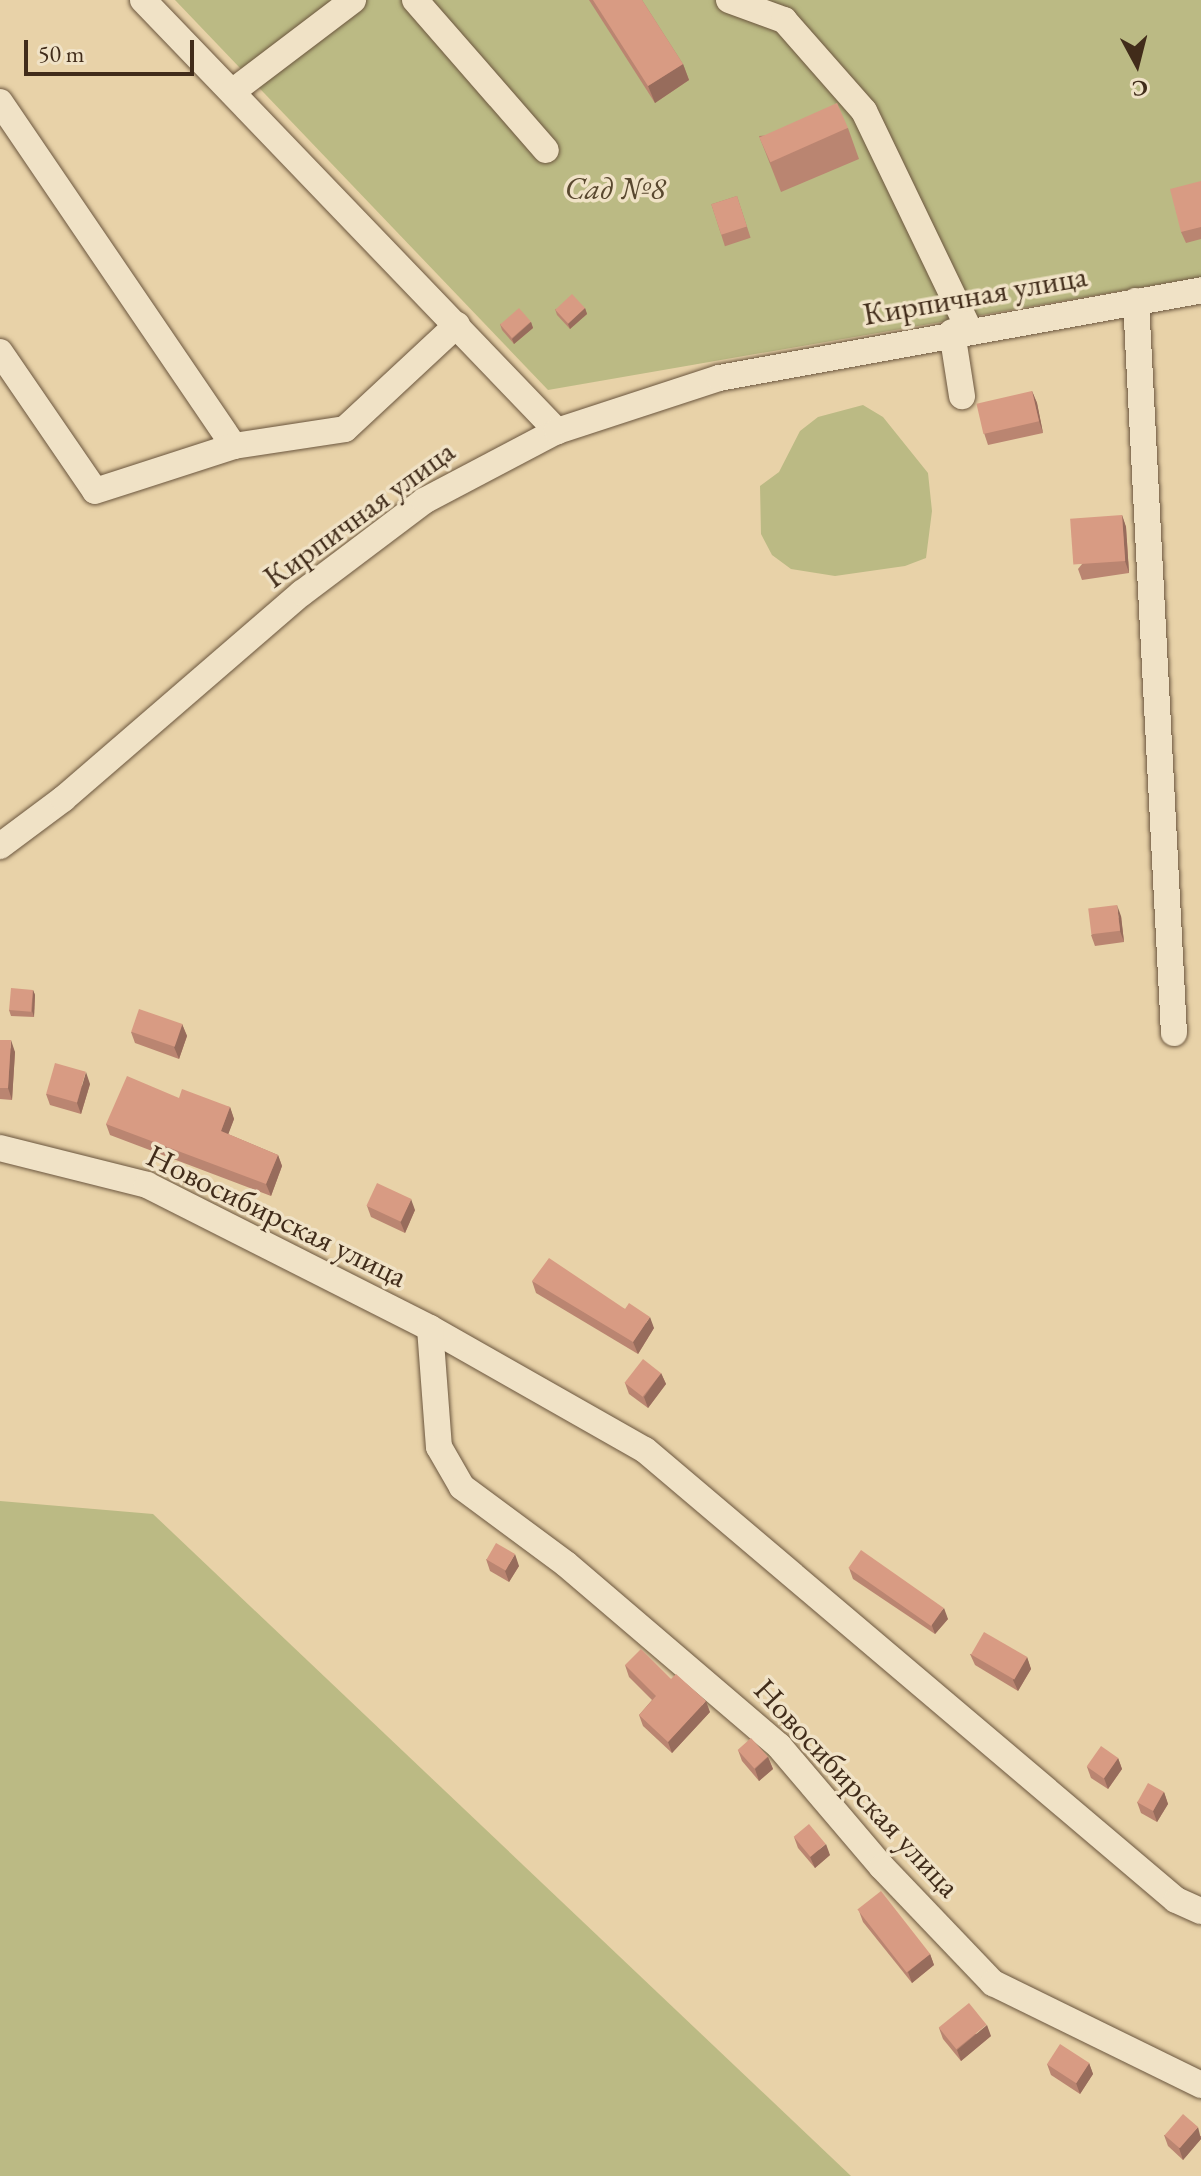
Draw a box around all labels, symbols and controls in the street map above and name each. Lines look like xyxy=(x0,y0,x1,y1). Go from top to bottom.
scale bar xyxy=(28,24,198,74)
north arrow xyxy=(1097,24,1177,104)
text: 50 m xyxy=(38,38,85,69)
text: С xyxy=(1130,73,1150,104)
park label: Сад №8 xyxy=(564,169,666,207)
street label: Кирпичная улица xyxy=(860,256,1090,334)
street label: Кирпичная улица xyxy=(256,432,462,596)
street label: Новосибирская улица xyxy=(141,1136,413,1296)
street label: Новосибирская улица xyxy=(746,1671,968,1905)

